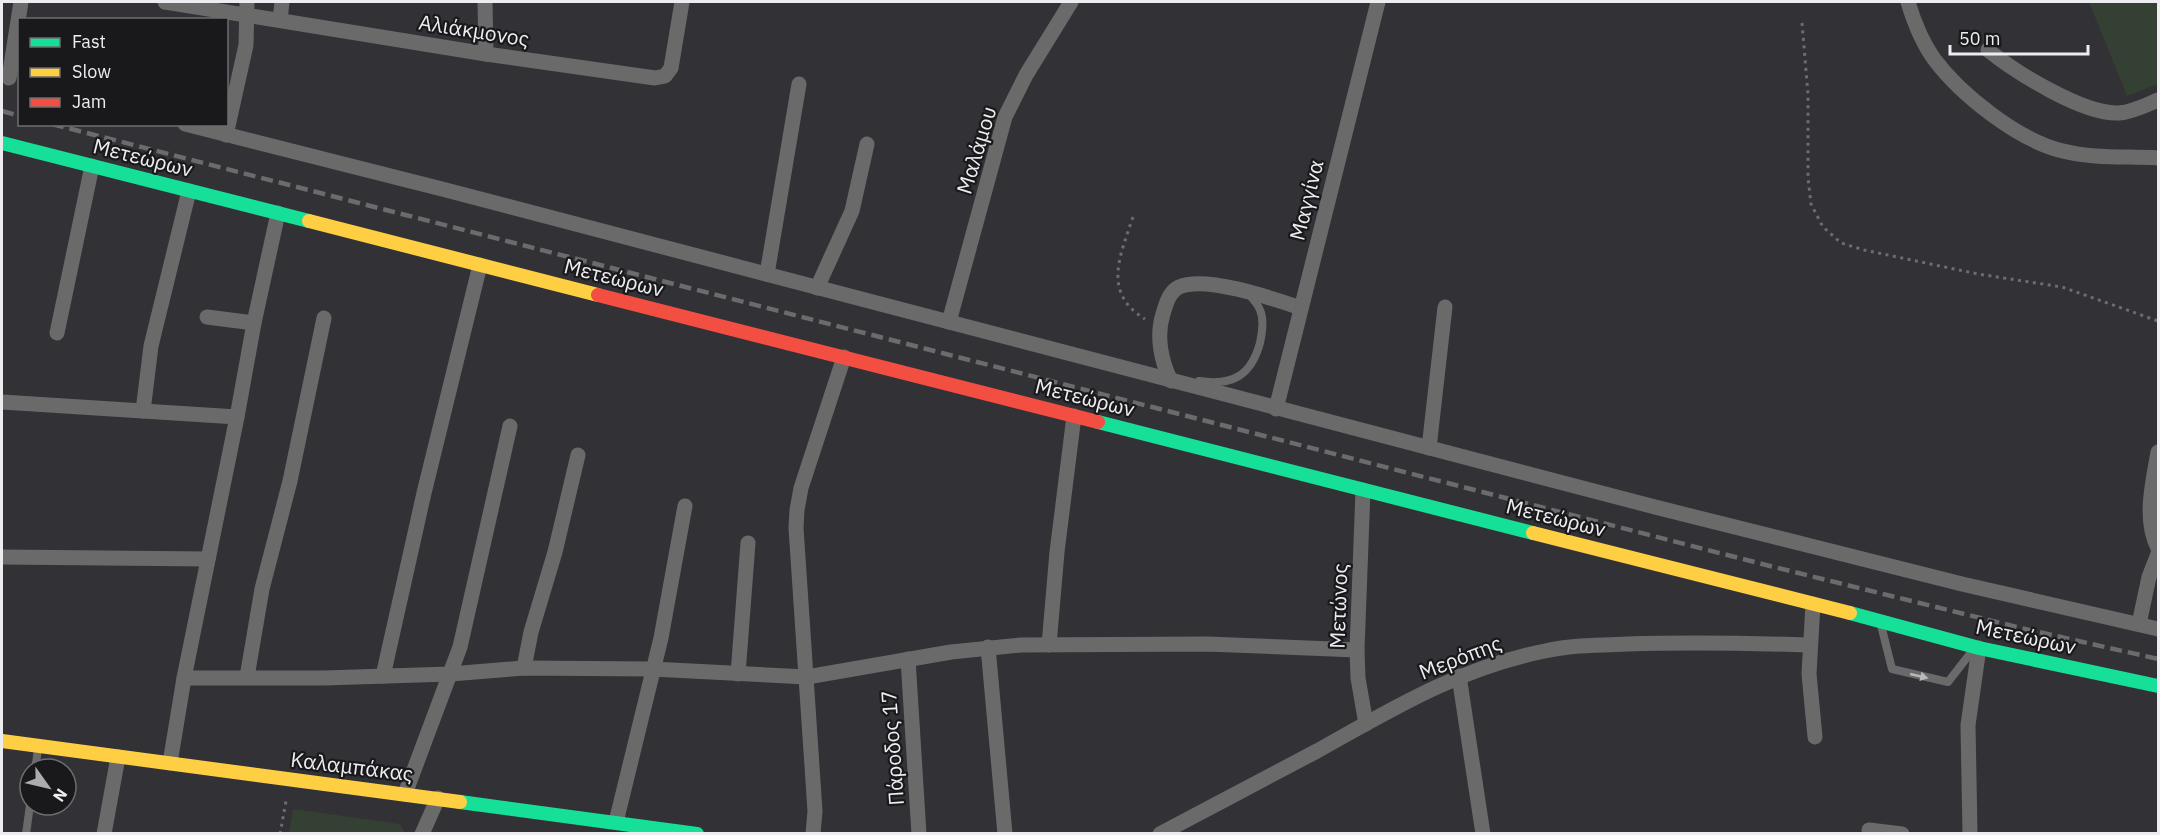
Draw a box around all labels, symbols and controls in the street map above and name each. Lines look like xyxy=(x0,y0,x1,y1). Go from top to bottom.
street label: Αλιάκμονος xyxy=(417,7,531,53)
legend xyxy=(18,18,228,126)
scale bar xyxy=(1950,18,2088,56)
text: 50 m xyxy=(1959,27,2001,50)
text: Fast xyxy=(72,30,106,53)
text: Slow xyxy=(72,60,111,83)
text: Jam xyxy=(72,90,107,113)
street label: Μαλάμου xyxy=(949,103,1003,197)
street label: Μετεώρων xyxy=(90,131,196,183)
street label: Μαγγίνα xyxy=(1282,157,1330,243)
street label: Μετεώρων xyxy=(561,251,667,303)
street label: Μετεώρων xyxy=(1032,371,1138,423)
street label: Μετεώρων xyxy=(1503,491,1609,543)
street label: Μετώνος xyxy=(1323,563,1353,649)
street label: Μετεώρων xyxy=(1973,612,2079,660)
street label: Μερόπης xyxy=(1415,628,1505,686)
one-way arrow xyxy=(1909,671,1928,681)
street label: Πάροδος 17 xyxy=(874,690,910,806)
street label: Καλαμπάκας xyxy=(289,745,415,787)
north arrow xyxy=(18,757,78,817)
text: N xyxy=(49,785,72,806)

